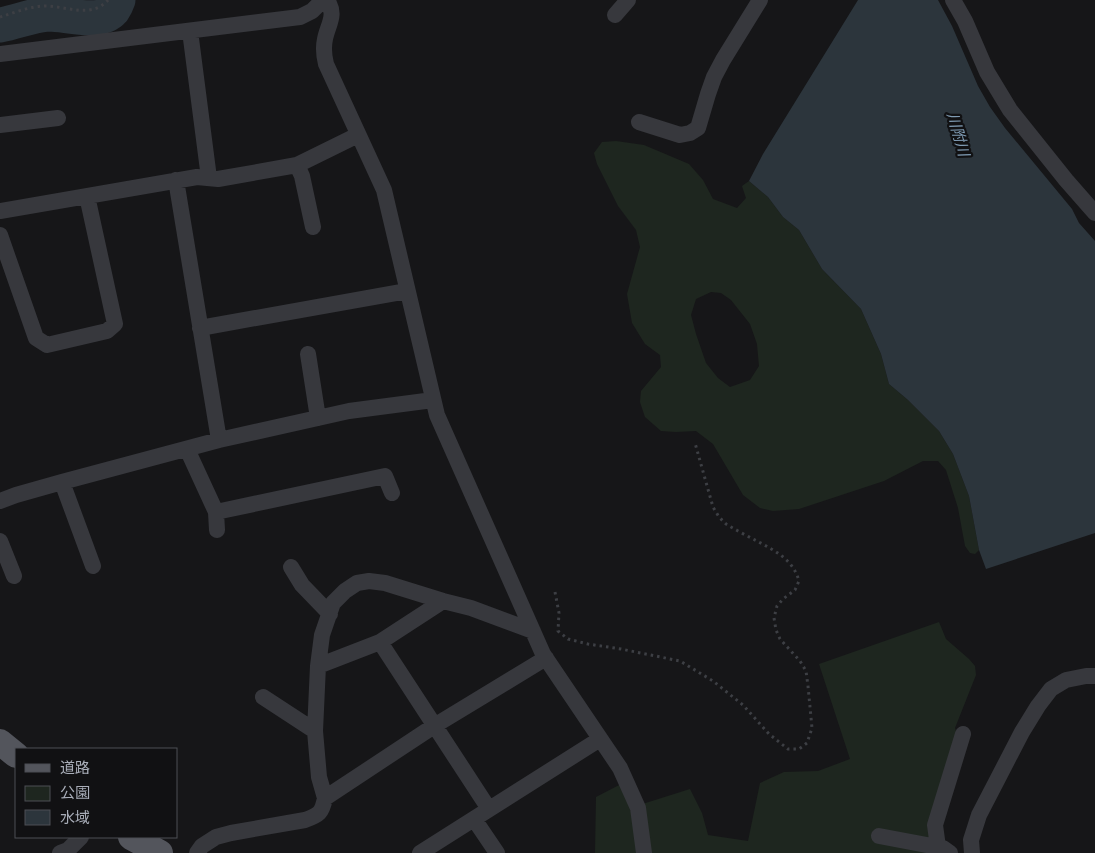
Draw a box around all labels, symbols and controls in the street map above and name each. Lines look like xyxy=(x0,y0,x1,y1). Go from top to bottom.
water label: 川附川 xyxy=(944,110,974,160)
legend xyxy=(15,748,178,838)
text: 道路 xyxy=(60,758,90,776)
text: 公園 xyxy=(60,783,90,801)
text: 水域 xyxy=(60,808,90,826)

